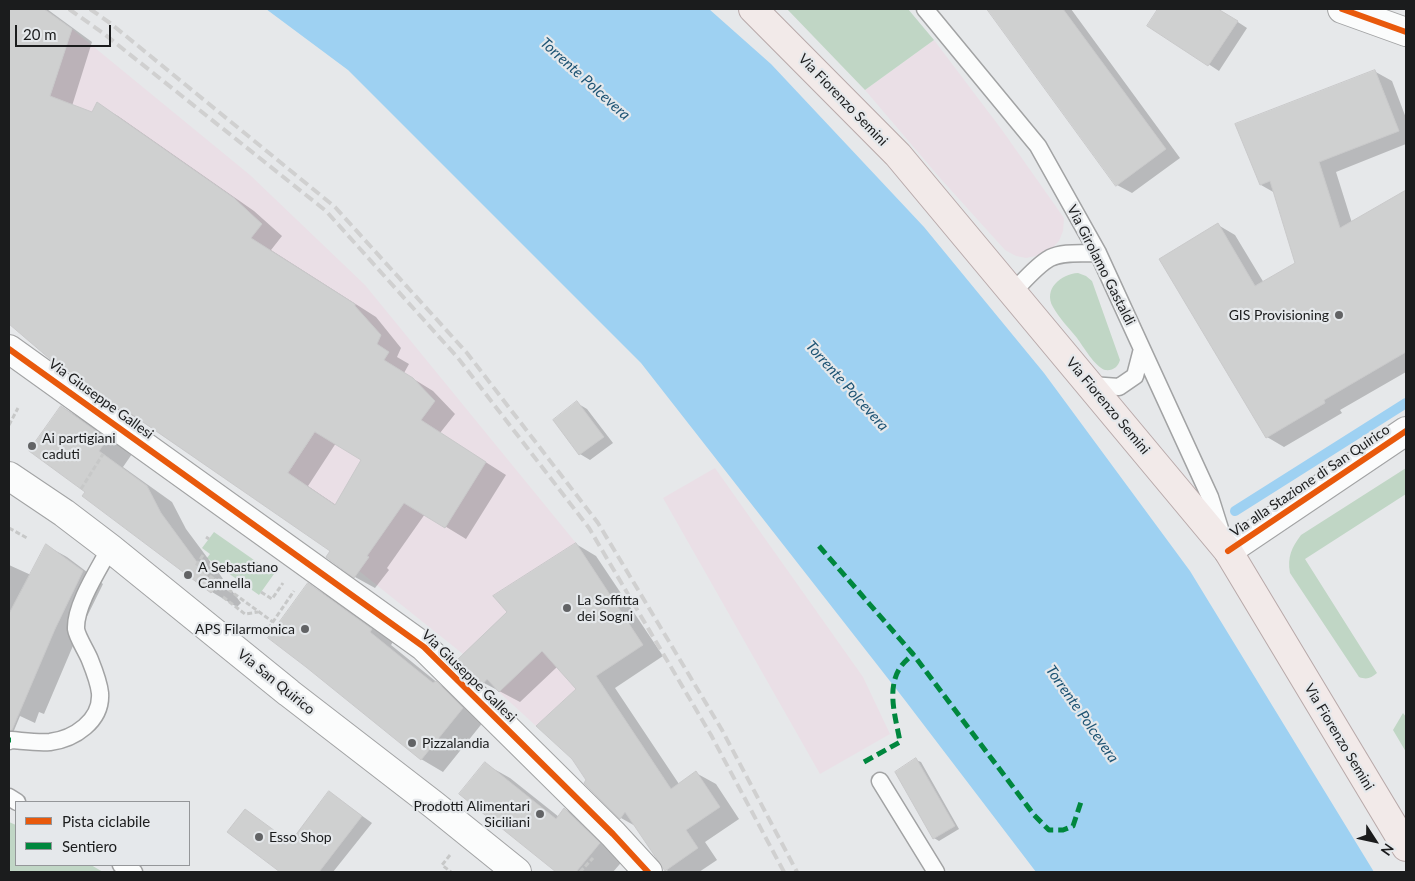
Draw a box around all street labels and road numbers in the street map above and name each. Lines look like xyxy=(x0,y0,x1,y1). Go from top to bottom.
street label: Via Fiorenzo Semini xyxy=(795,51,891,149)
street label: Via Girolamo Gastaldi xyxy=(1063,202,1139,328)
street label: Via Fiorenzo Semini xyxy=(1063,354,1153,458)
street label: Via Giuseppe Gallesi xyxy=(45,355,157,443)
street label: Via alla Stazione di San Quirico xyxy=(1227,421,1393,541)
street label: Via Giuseppe Gallesi xyxy=(418,626,520,726)
street label: Via San Quirico xyxy=(234,646,318,718)
street label: Via Fiorenzo Semini xyxy=(1301,681,1377,793)

